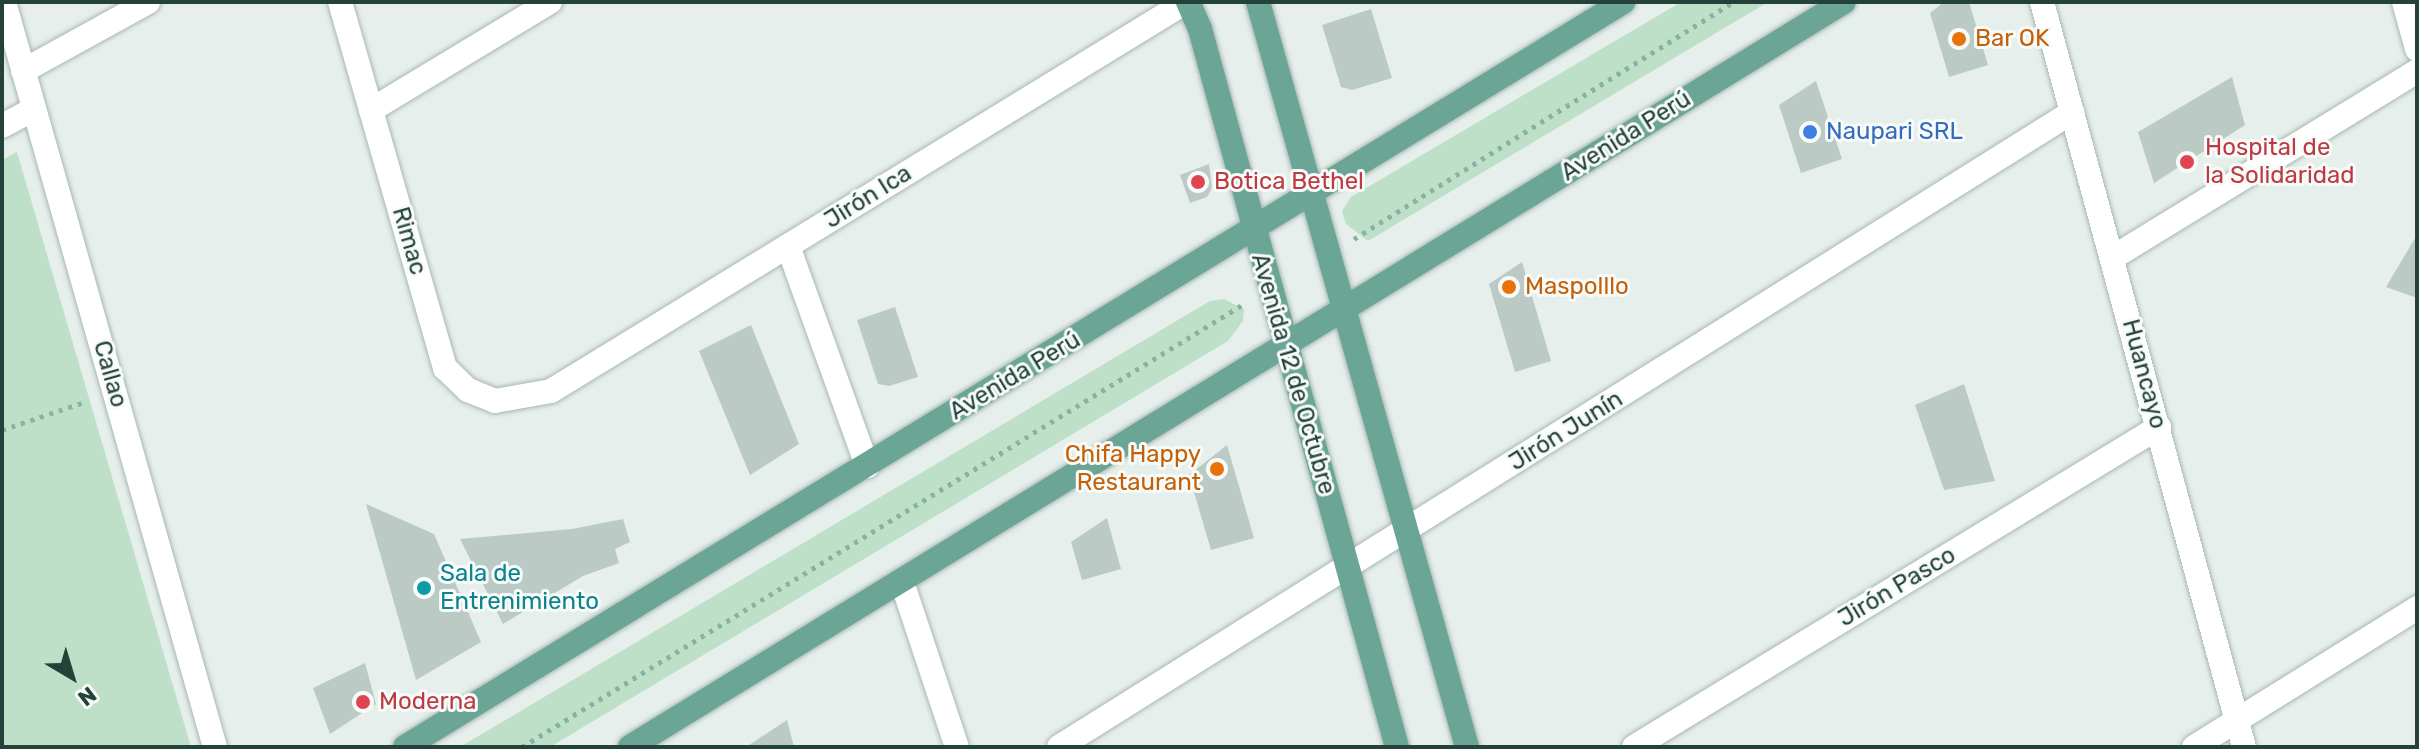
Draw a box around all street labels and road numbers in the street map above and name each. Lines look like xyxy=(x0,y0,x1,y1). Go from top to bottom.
street label: Avenida Perú xyxy=(1556,85,1696,187)
street label: Jirón Ica xyxy=(819,159,917,235)
street label: Rimac xyxy=(386,204,432,278)
street label: Avenida 12 de Octubre xyxy=(1245,250,1341,498)
street label: Huancayo xyxy=(2116,316,2172,432)
street label: Avenida Perú xyxy=(944,326,1086,426)
street label: Callao xyxy=(87,337,133,411)
street label: Jirón Junín xyxy=(1504,385,1628,477)
street label: Jirón Pasco xyxy=(1833,541,1961,633)

